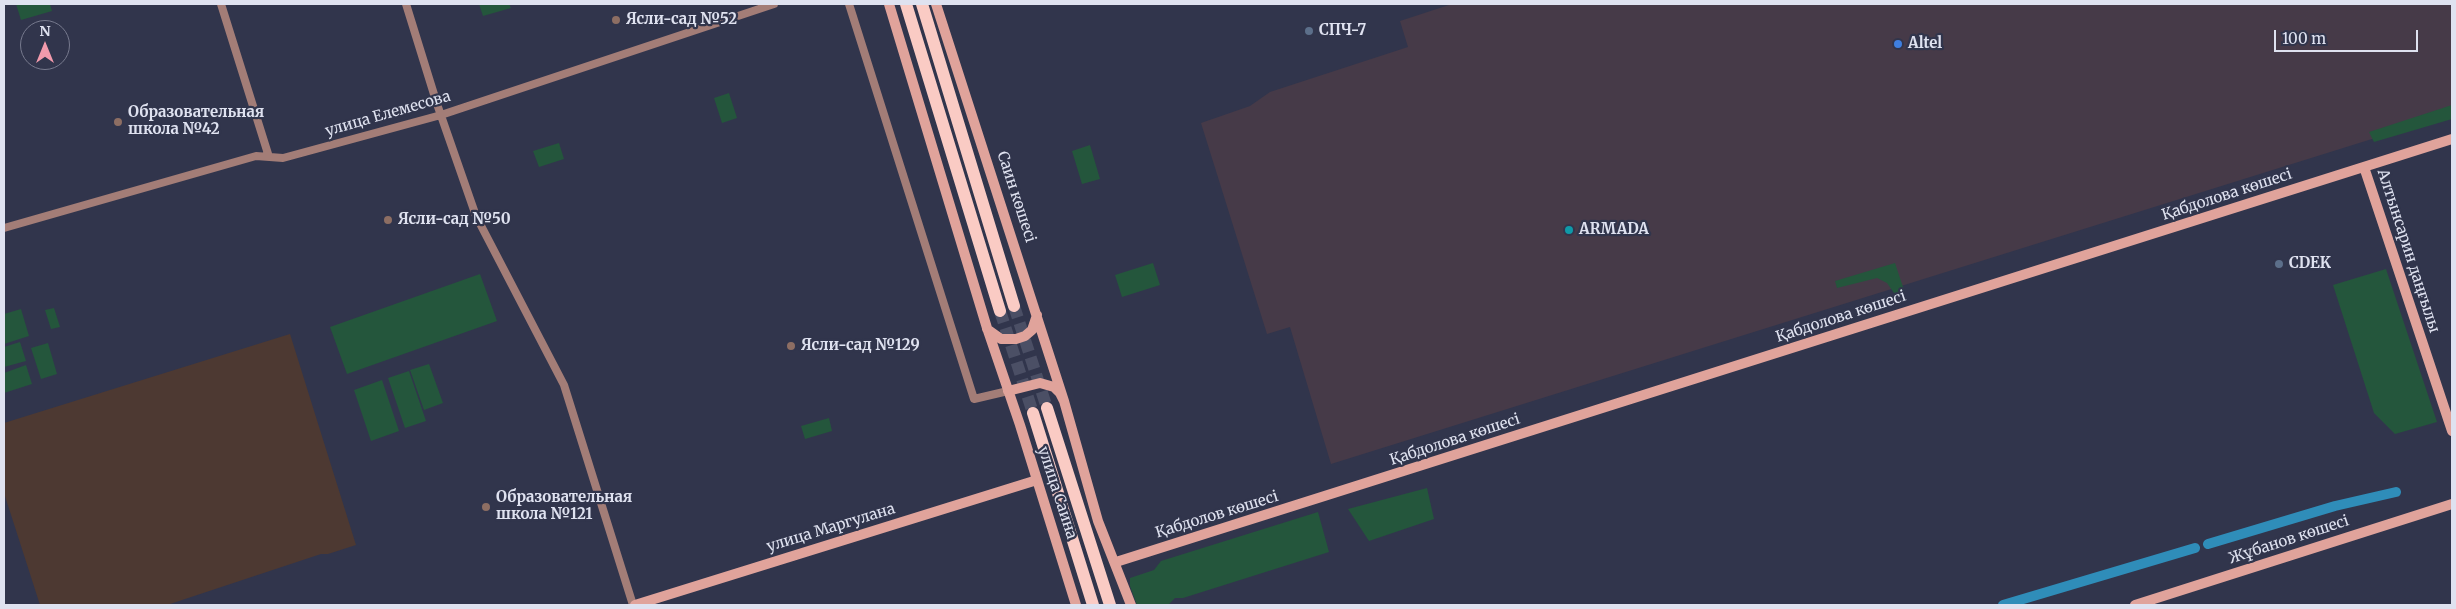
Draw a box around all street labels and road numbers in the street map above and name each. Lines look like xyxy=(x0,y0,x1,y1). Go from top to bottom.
street label: улица Елемесова xyxy=(323,88,453,140)
street label: Саин көшесі xyxy=(993,149,1039,245)
street label: Қабдолова көшесі xyxy=(2160,165,2294,225)
street label: Алтынсарин даңғылы xyxy=(2373,167,2443,335)
street label: Қабдолова көшесі xyxy=(1774,287,1908,347)
street label: Қабдолова көшесі xyxy=(1388,410,1522,470)
street label: улица Саина xyxy=(1034,445,1080,541)
street label: Қабдолов көшесі xyxy=(1153,488,1281,542)
street label: улица Маргулана xyxy=(765,500,897,556)
street label: Жұбанов көшесі xyxy=(2227,512,2351,568)

